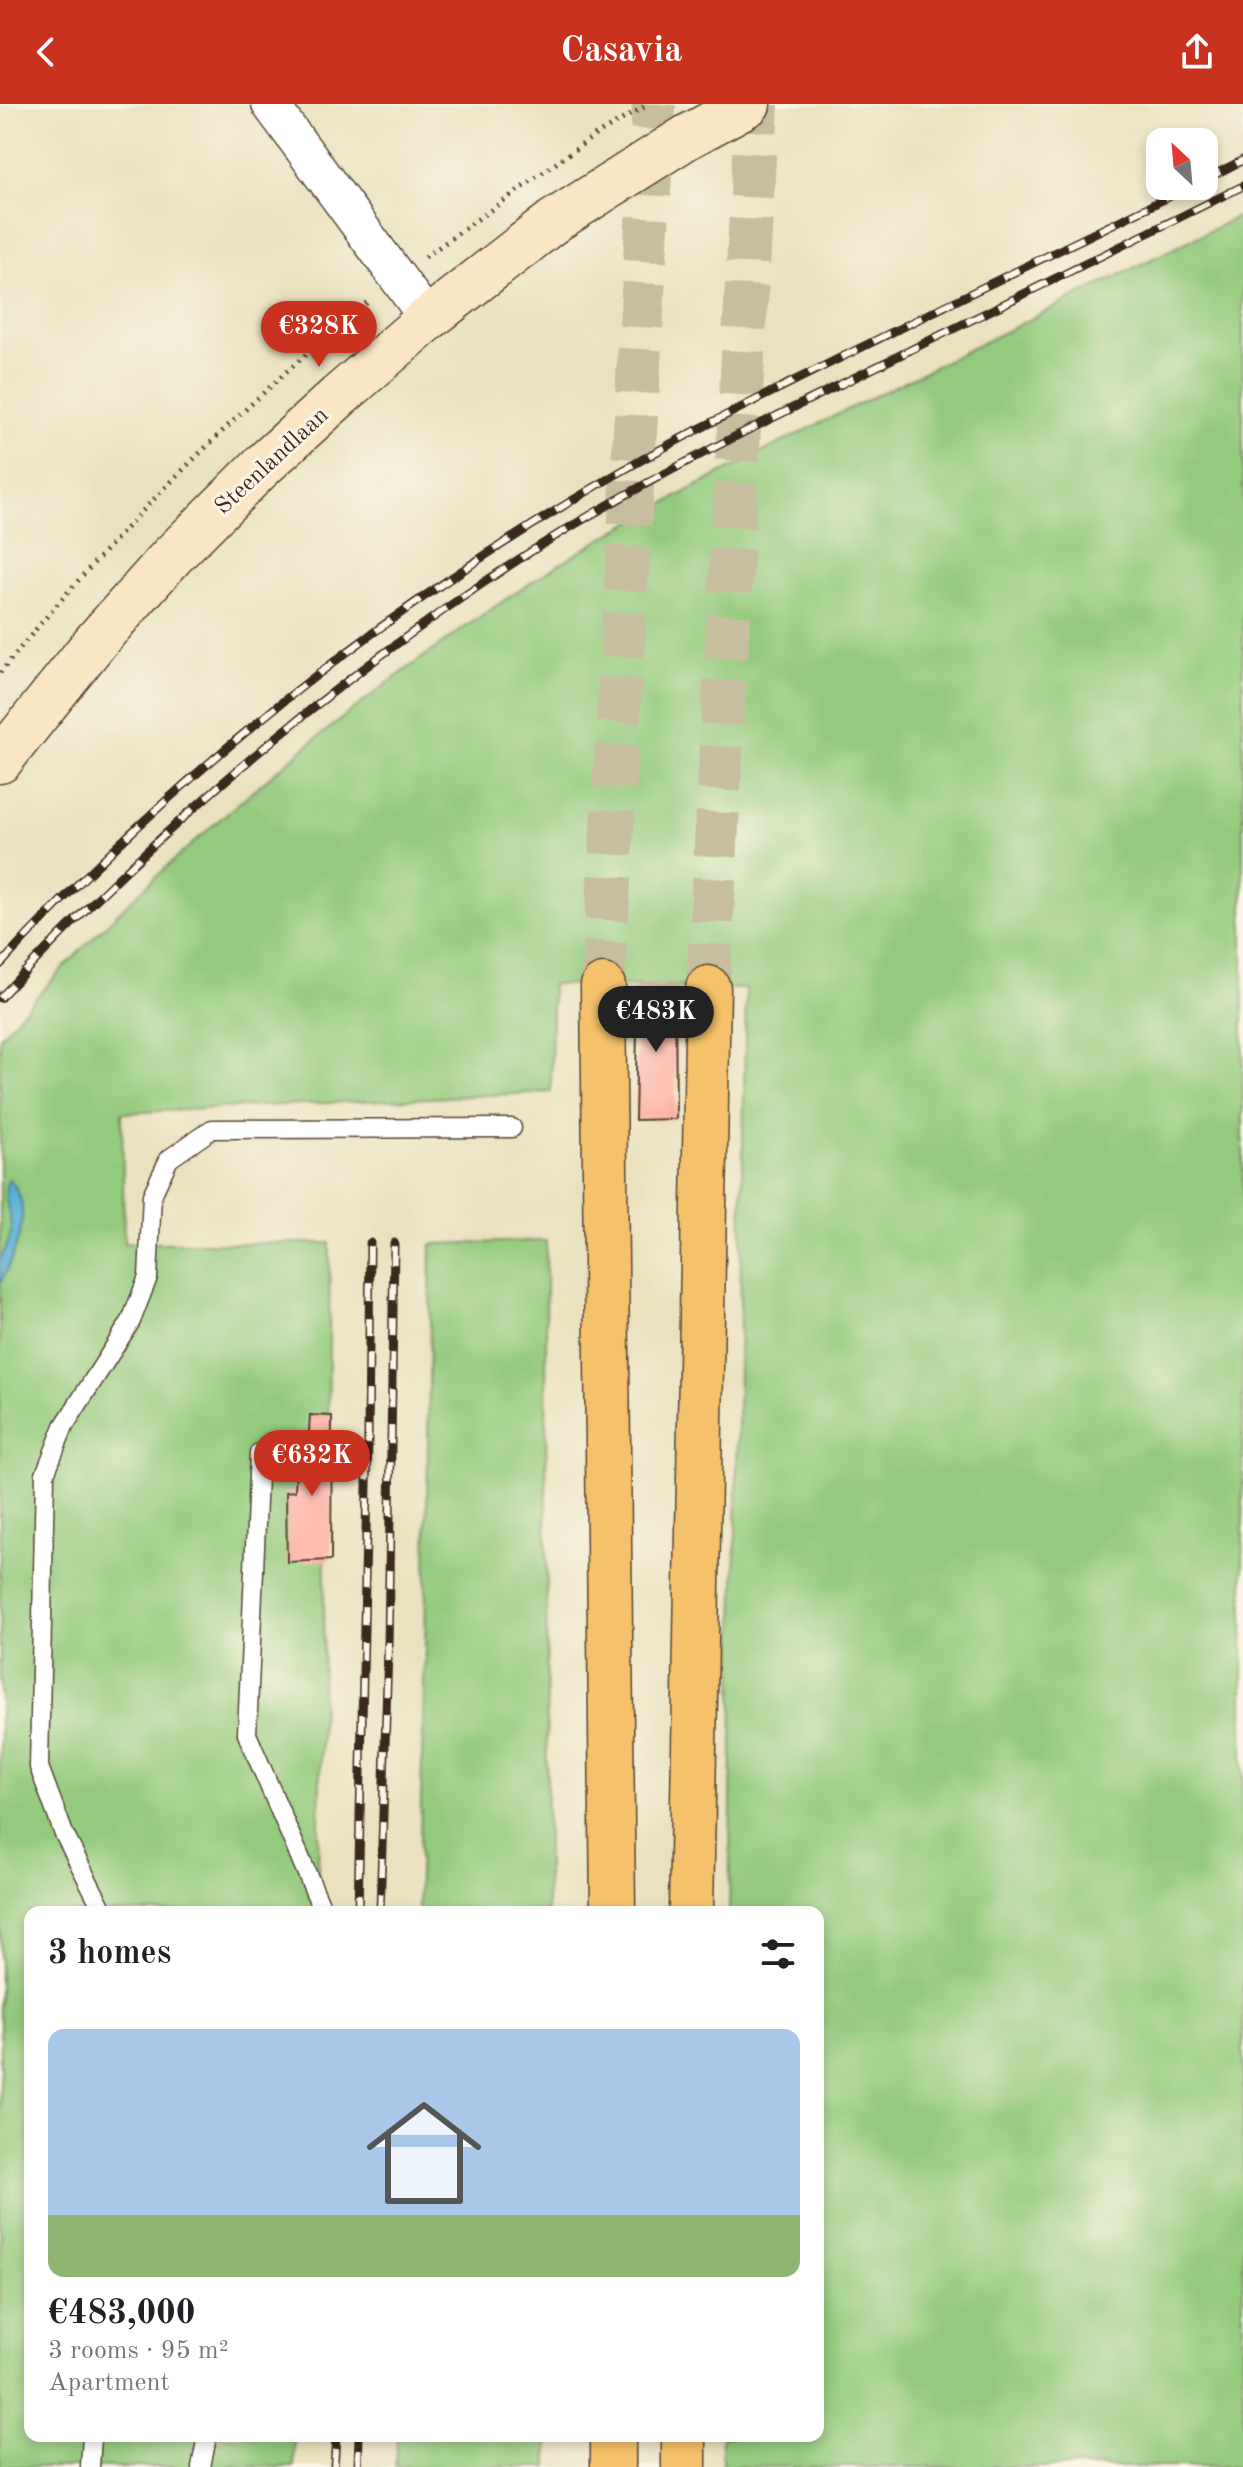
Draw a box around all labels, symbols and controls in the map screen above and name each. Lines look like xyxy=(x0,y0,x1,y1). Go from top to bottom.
icon: back xyxy=(24,30,68,74)
icon: share xyxy=(1175,30,1219,74)
text: Casavia xyxy=(560,34,683,70)
north arrow xyxy=(1146,128,1218,200)
map controls xyxy=(1146,128,1218,200)
pin: €328K xyxy=(263,301,375,369)
text: €328K xyxy=(279,314,359,340)
street label: Steenlandlaan xyxy=(211,403,334,520)
pin: €483K xyxy=(600,986,712,1054)
text: €483K xyxy=(616,999,696,1025)
pin: €632K xyxy=(256,1430,368,1498)
text: €632K xyxy=(272,1443,352,1469)
icon: filters xyxy=(756,1932,800,1976)
text: 3 homes xyxy=(48,1937,171,1971)
icon: home xyxy=(352,2081,496,2225)
text: €483,000 xyxy=(48,2297,196,2331)
text: 3 rooms · 95 m² xyxy=(48,2338,229,2364)
text: Apartment xyxy=(48,2370,170,2396)

